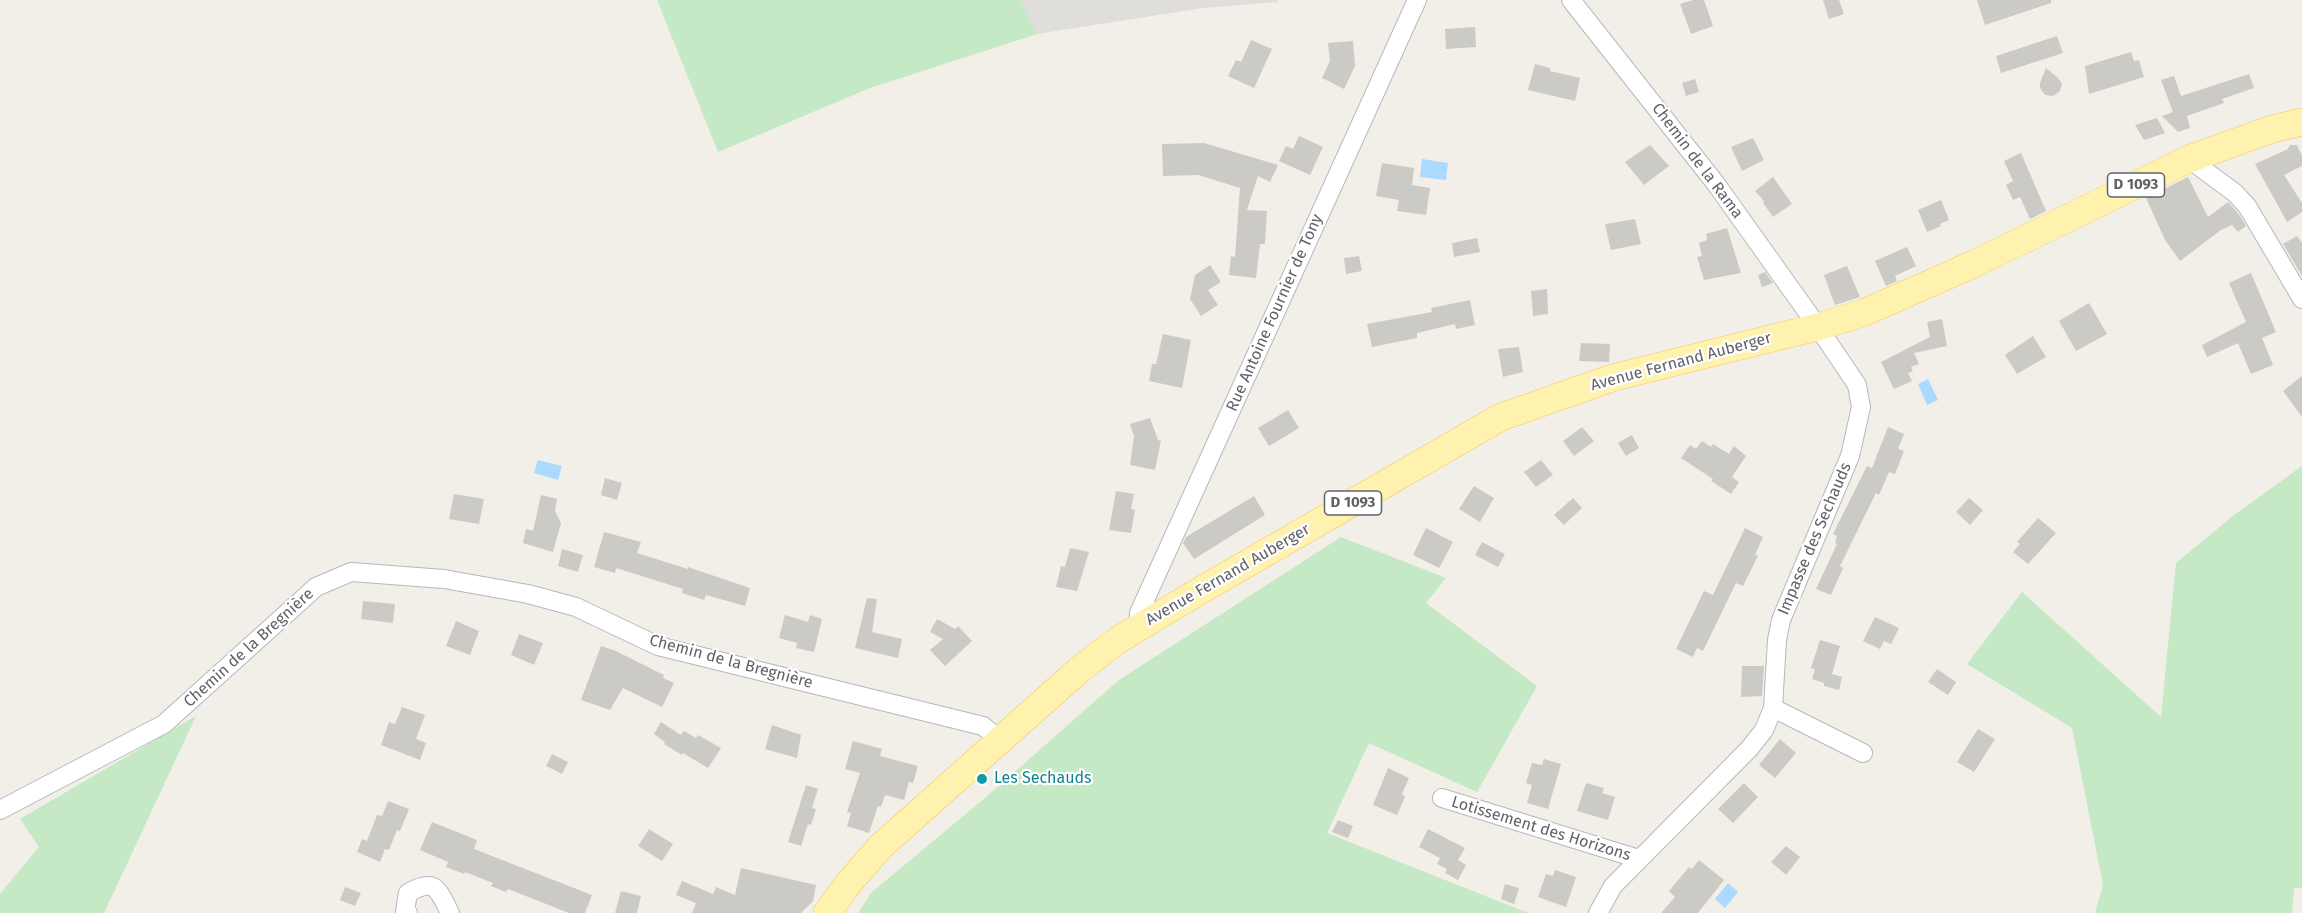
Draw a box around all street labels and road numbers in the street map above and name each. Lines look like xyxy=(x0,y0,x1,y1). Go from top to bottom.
street label: Chemin de la Rama xyxy=(1647,100,1747,222)
road number: D 1093 xyxy=(2108,173,2164,197)
street label: Rue Antoine Fournier de Tony xyxy=(1223,211,1327,415)
street label: Avenue Fernand Auberger xyxy=(1588,329,1774,395)
street label: Impasse des Sechauds xyxy=(1774,460,1856,618)
road number: D 1093 xyxy=(1324,491,1382,515)
street label: Avenue Fernand Auberger xyxy=(1142,520,1314,630)
street label: Chemin de la Bregnière xyxy=(180,585,318,711)
street label: Chemin de la Bregnière xyxy=(647,631,815,693)
street label: Lotissement des Horizons xyxy=(1449,793,1633,865)

